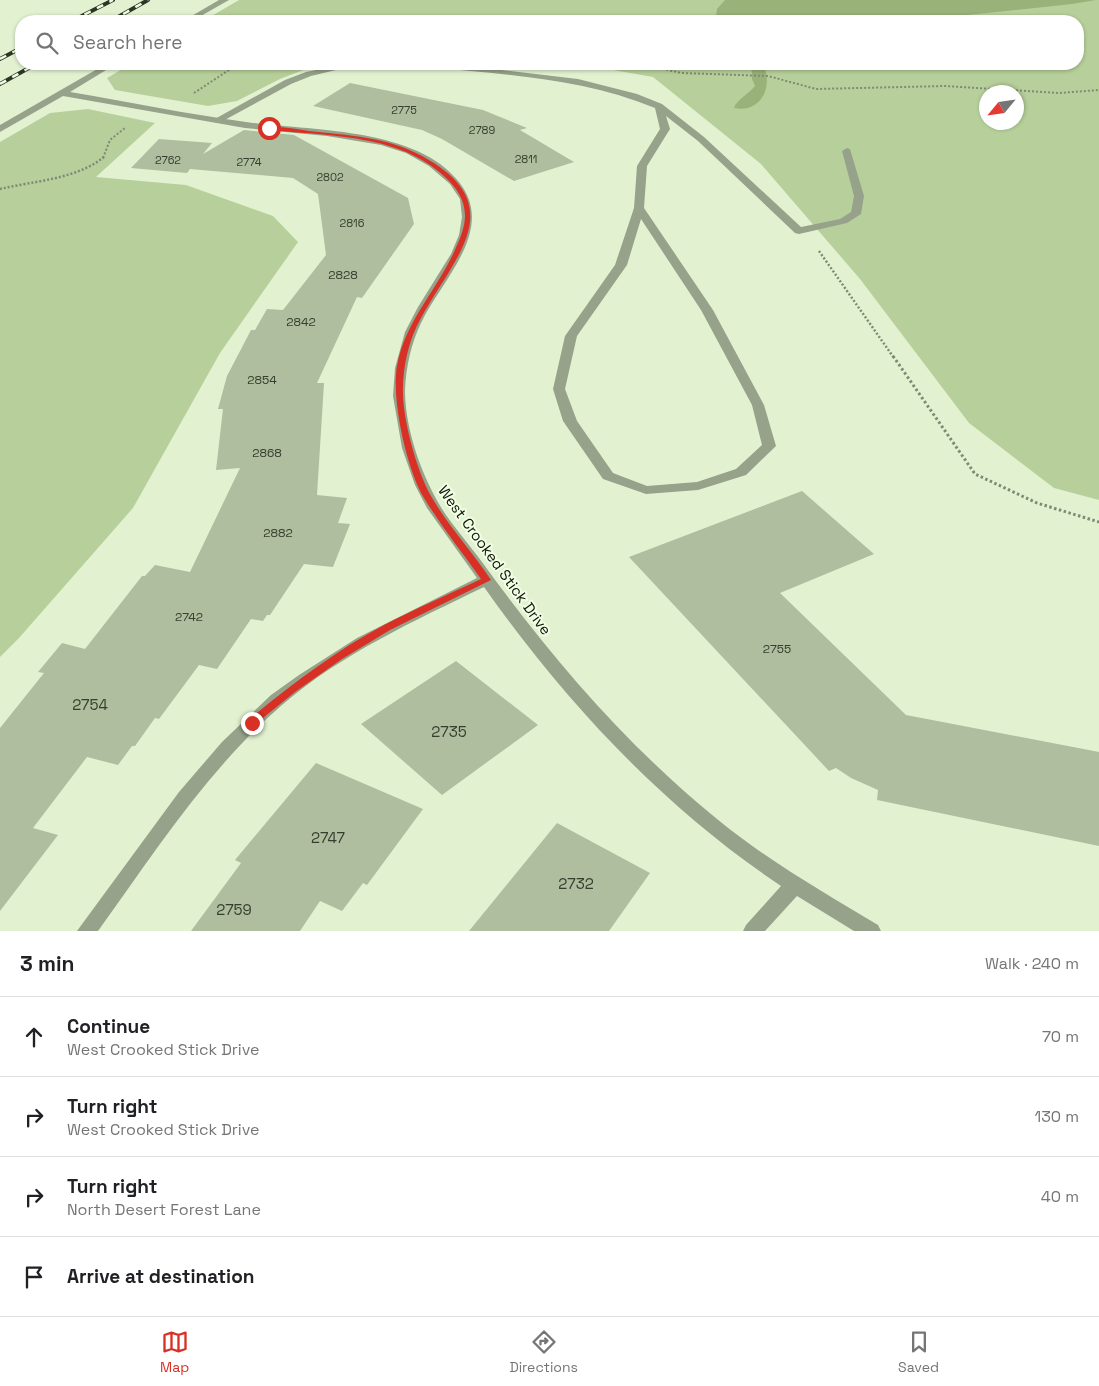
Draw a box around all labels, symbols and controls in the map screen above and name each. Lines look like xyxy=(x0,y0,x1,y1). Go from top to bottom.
search box xyxy=(15,15,1084,70)
icon: search xyxy=(33,29,61,57)
text: Search here xyxy=(73,30,183,55)
north arrow xyxy=(979,85,1024,130)
house number: 2775 xyxy=(391,103,417,117)
route start xyxy=(258,117,281,140)
house number: 2789 xyxy=(469,123,495,137)
house number: 2811 xyxy=(515,152,537,166)
house number: 2762 xyxy=(155,153,181,167)
house number: 2774 xyxy=(236,155,262,169)
house number: 2802 xyxy=(316,170,344,184)
house number: 2816 xyxy=(340,216,365,230)
house number: 2828 xyxy=(328,267,358,283)
house number: 2842 xyxy=(286,314,316,330)
house number: 2854 xyxy=(247,372,277,388)
house number: 2868 xyxy=(252,445,282,461)
street label: West Crooked Stick Drive xyxy=(434,481,556,639)
house number: 2882 xyxy=(263,525,293,541)
house number: 2742 xyxy=(175,609,203,625)
house number: 2755 xyxy=(763,641,791,657)
house number: 2754 xyxy=(72,695,108,714)
route end xyxy=(241,712,264,735)
house number: 2735 xyxy=(431,722,467,741)
house number: 2747 xyxy=(311,828,345,847)
house number: 2732 xyxy=(558,874,594,893)
house number: 2759 xyxy=(216,900,252,919)
text: 3 min xyxy=(20,950,75,977)
text: Walk · 240 m xyxy=(985,953,1079,974)
text: Continue xyxy=(67,1014,150,1039)
icon: ahead xyxy=(20,1023,48,1051)
text: 70 m xyxy=(1042,1026,1079,1047)
text: West Crooked Stick Drive xyxy=(67,1039,260,1060)
text: Turn right xyxy=(67,1094,157,1119)
icon: right xyxy=(20,1103,48,1131)
text: 130 m xyxy=(1035,1106,1079,1127)
text: West Crooked Stick Drive xyxy=(67,1119,260,1140)
text: Turn right xyxy=(67,1174,157,1199)
icon: right xyxy=(20,1183,48,1211)
text: 40 m xyxy=(1041,1186,1079,1207)
text: North Desert Forest Lane xyxy=(67,1199,261,1220)
icon: arrive xyxy=(20,1263,48,1291)
text: Arrive at destination xyxy=(67,1264,255,1289)
tab: Map xyxy=(160,1328,189,1376)
tab: Directions xyxy=(509,1328,578,1376)
tab: Saved xyxy=(898,1328,939,1376)

